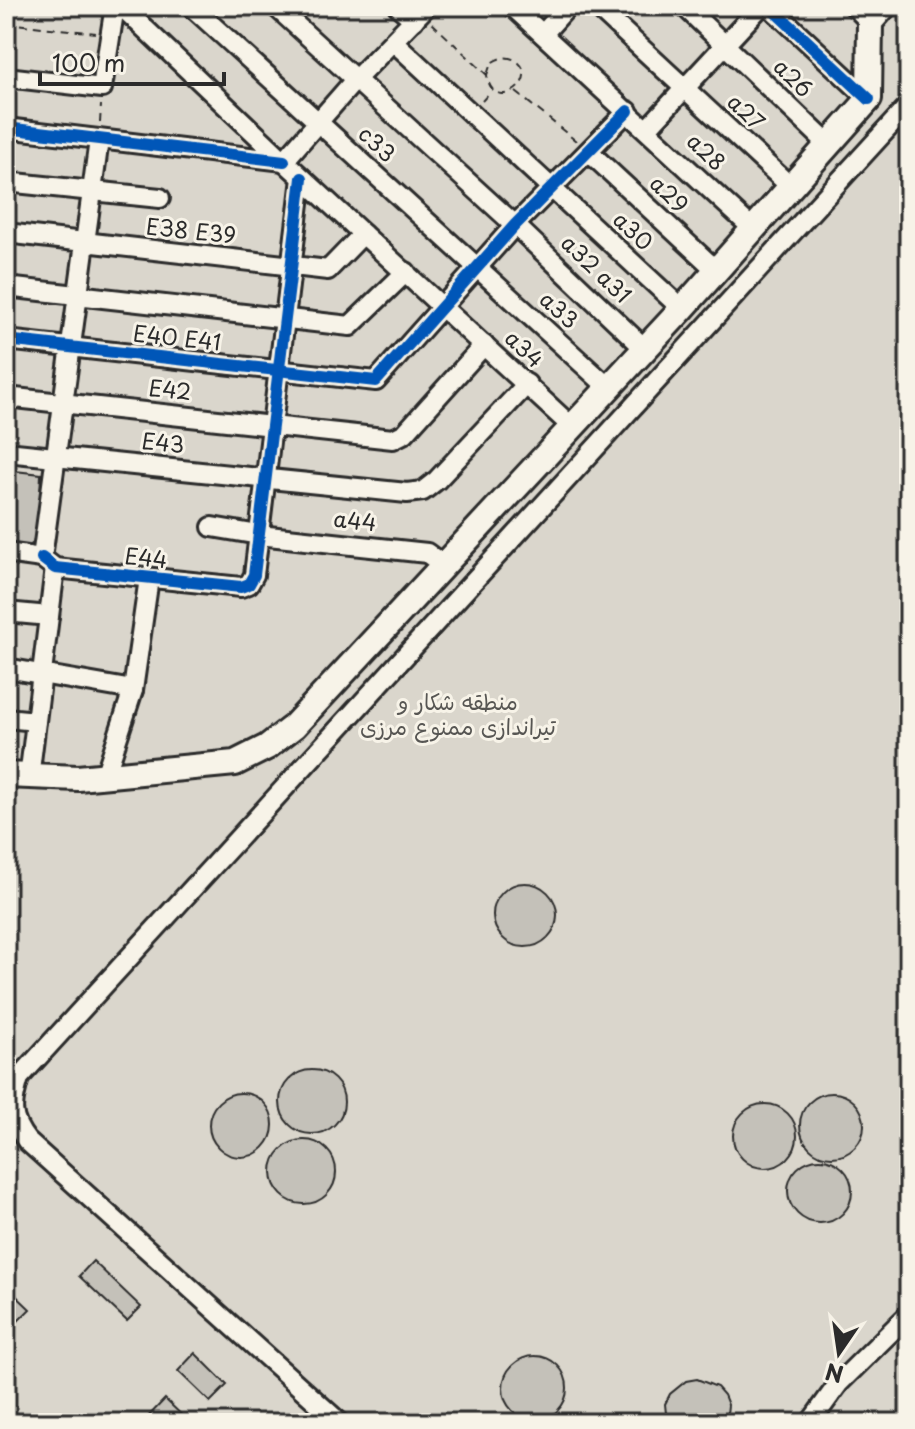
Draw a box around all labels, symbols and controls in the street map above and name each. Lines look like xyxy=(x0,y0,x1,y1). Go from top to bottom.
scale bar xyxy=(40,36,224,86)
text: 100 m xyxy=(52,44,125,80)
street label: a26 xyxy=(767,50,821,104)
street label: a27 xyxy=(721,85,773,137)
street label: c33 xyxy=(352,117,404,169)
street label: a28 xyxy=(680,124,734,178)
street label: a29 xyxy=(643,166,697,219)
street label: a30 xyxy=(607,203,661,257)
street label: E38 E39 xyxy=(144,208,238,251)
street label: a32 a31 xyxy=(554,226,640,310)
street label: a33 xyxy=(533,282,587,335)
street label: E40 E41 xyxy=(132,315,223,358)
street label: a34 xyxy=(498,321,552,375)
street label: E42 xyxy=(147,370,193,407)
street label: E43 xyxy=(140,423,186,460)
street label: a44 xyxy=(332,501,378,538)
street label: E44 xyxy=(123,538,169,575)
park label: منطقه شکار و تیراندازی ممنوع مرزی xyxy=(360,684,557,743)
north arrow xyxy=(799,1313,879,1393)
text: N xyxy=(822,1356,846,1392)

